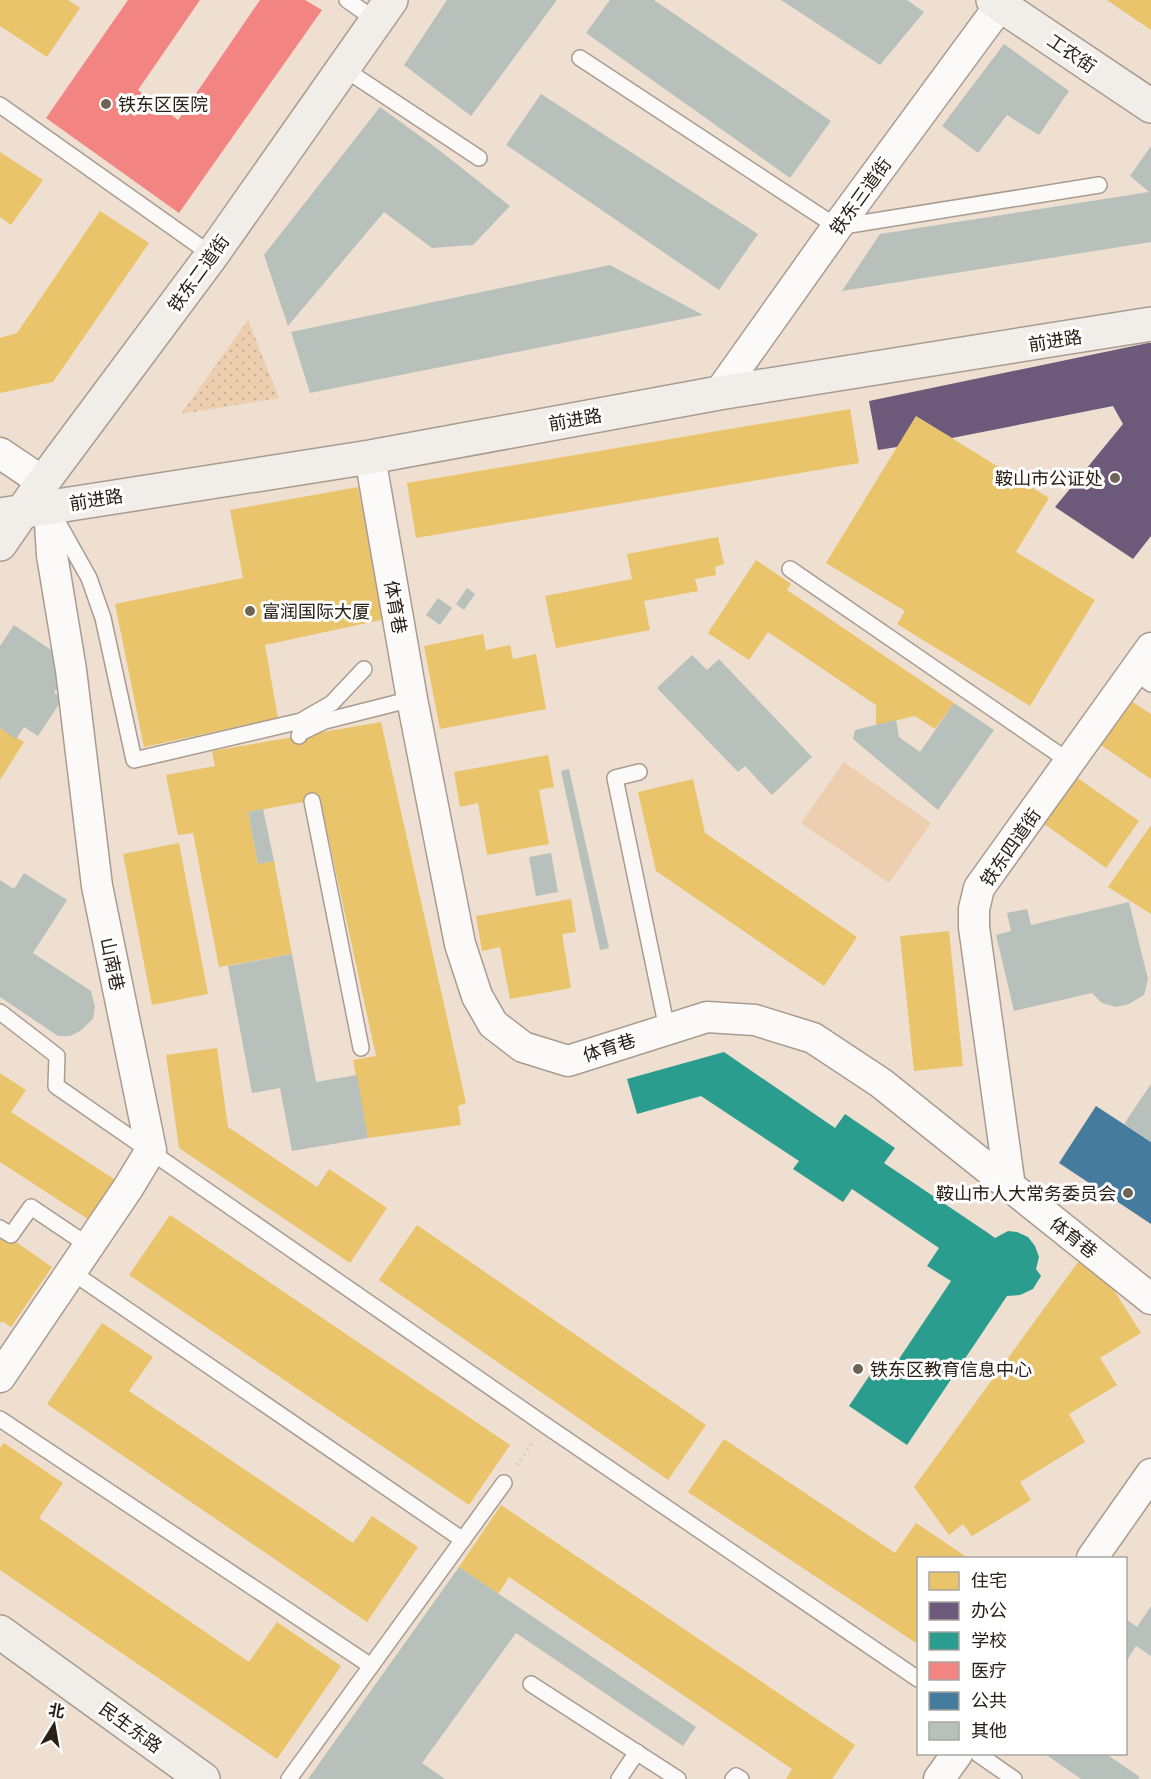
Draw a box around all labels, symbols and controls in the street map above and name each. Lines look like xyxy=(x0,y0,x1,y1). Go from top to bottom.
street label: 工农街 xyxy=(1043,29,1101,77)
place label: 铁东区医院 xyxy=(118,93,208,115)
marker: 铁东区医院 xyxy=(99,97,113,111)
street label: 铁东三道街 xyxy=(825,153,895,239)
street label: 铁东二道街 xyxy=(163,230,233,316)
street label: 前进路 xyxy=(1027,325,1083,355)
street label: 前进路 xyxy=(547,403,603,435)
place label: 鞍山市公证处 xyxy=(995,467,1103,489)
marker: 鞍山市公证处 xyxy=(1108,471,1122,485)
street label: 前进路 xyxy=(68,484,124,514)
street label: 体育巷 xyxy=(380,579,412,635)
place label: 富润国际大厦 xyxy=(262,600,370,622)
marker: 富润国际大厦 xyxy=(243,604,257,618)
street label: 铁东四道街 xyxy=(975,804,1045,890)
street label: 山南巷 xyxy=(97,935,129,993)
street label: 体育巷 xyxy=(580,1028,638,1066)
place label: 鞍山市人大常务委员会 xyxy=(936,1182,1116,1204)
marker: 鞍山市人大常务委员会 xyxy=(1121,1186,1135,1200)
street label: 体育巷 xyxy=(1046,1212,1102,1262)
place label: 铁东区教育信息中心 xyxy=(870,1358,1032,1380)
marker: 铁东区教育信息中心 xyxy=(851,1362,865,1376)
legend xyxy=(917,1557,1127,1755)
text: 住宅 xyxy=(971,1569,1007,1591)
text: 办公 xyxy=(971,1599,1007,1621)
text: 学校 xyxy=(971,1629,1007,1651)
text: 医疗 xyxy=(971,1659,1007,1681)
text: 公共 xyxy=(971,1689,1007,1711)
north arrow xyxy=(24,1695,84,1755)
street label: 民生东路 xyxy=(95,1697,167,1757)
text: 北 xyxy=(47,1699,67,1722)
text: 其他 xyxy=(971,1719,1007,1741)

